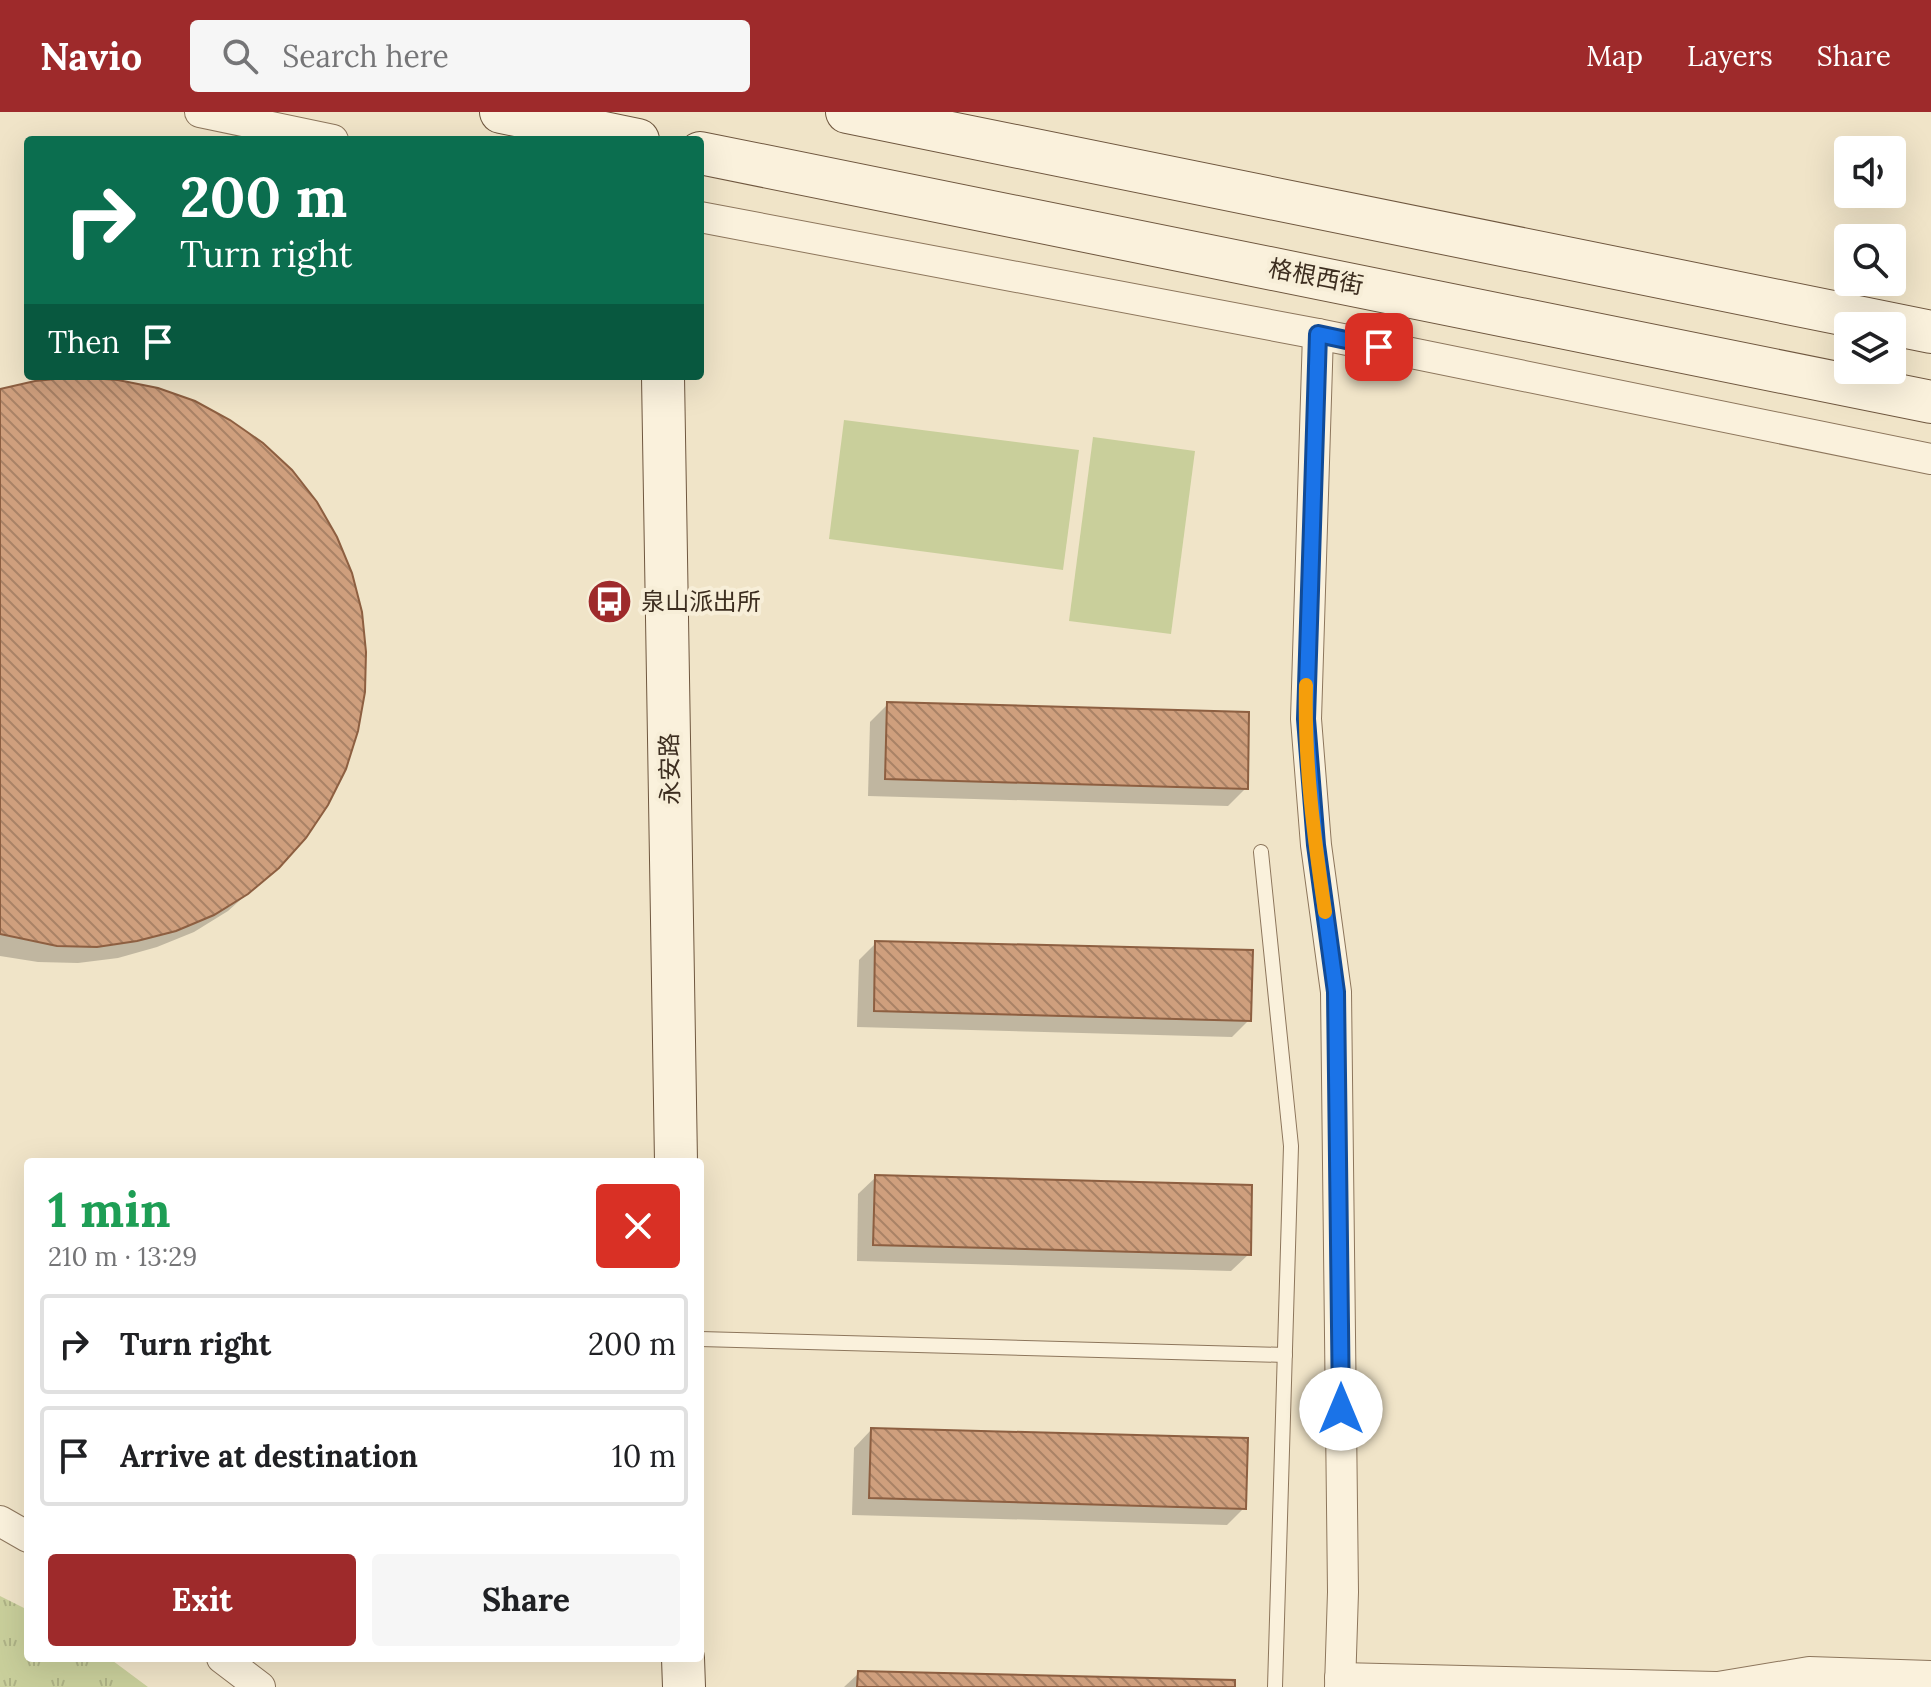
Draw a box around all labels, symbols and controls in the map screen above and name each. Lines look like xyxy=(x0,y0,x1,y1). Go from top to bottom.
search box xyxy=(190,20,750,92)
text: Navio xyxy=(40,32,142,80)
icon: search xyxy=(218,34,262,78)
text: Search here xyxy=(282,37,449,75)
text: Map xyxy=(1586,38,1643,74)
text: Layers xyxy=(1687,38,1773,74)
text: Share xyxy=(1817,38,1891,74)
map controls xyxy=(1834,136,1906,384)
button: sound xyxy=(1834,136,1906,208)
text: 200 m xyxy=(180,161,347,232)
icon: right xyxy=(48,168,152,272)
button: search xyxy=(1834,224,1906,296)
text: Turn right xyxy=(180,231,353,277)
street label: 格根西街 xyxy=(1266,252,1366,301)
button: layers xyxy=(1834,312,1906,384)
pin xyxy=(1345,313,1413,381)
icon: arrive xyxy=(136,320,180,364)
text: Then xyxy=(48,323,120,361)
icon: arrive xyxy=(1357,325,1401,369)
bus stop icon: 泉山派出所 xyxy=(586,578,634,626)
place label: 泉山派出所 xyxy=(641,586,761,617)
street label: 永安路 xyxy=(653,733,686,805)
text: 1 min xyxy=(48,1179,171,1240)
button: close xyxy=(596,1184,680,1268)
text: 210 m · 13:29 xyxy=(48,1240,197,1273)
icon: right xyxy=(52,1322,96,1366)
text: Turn right xyxy=(120,1325,271,1363)
text: 200 m xyxy=(588,1325,676,1363)
position arrow xyxy=(1299,1367,1383,1451)
icon: arrive xyxy=(52,1434,96,1478)
text: Arrive at destination xyxy=(120,1437,418,1475)
text: 10 m xyxy=(612,1437,676,1475)
button: Exit xyxy=(48,1554,356,1646)
button: Share xyxy=(372,1554,680,1646)

